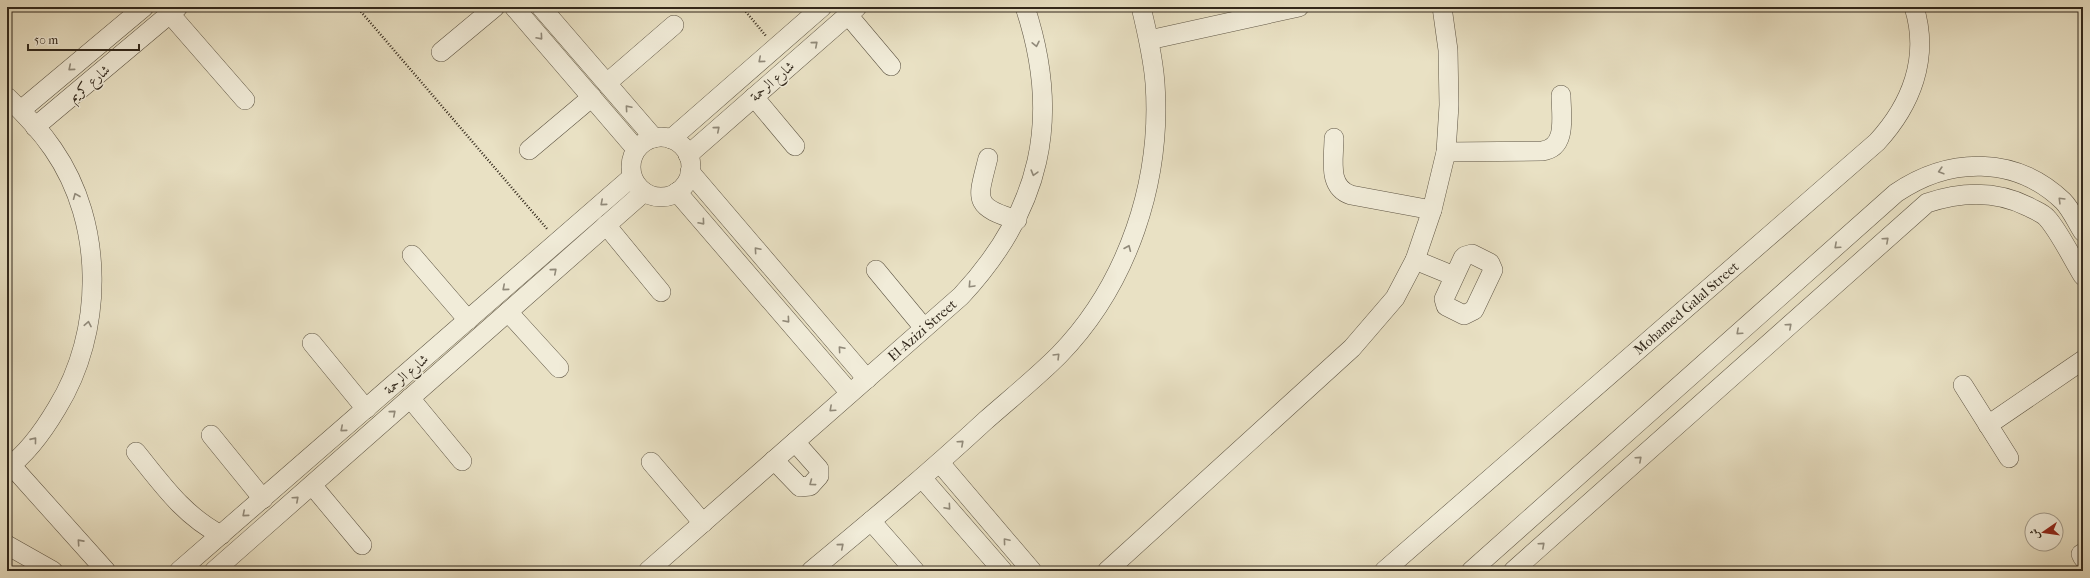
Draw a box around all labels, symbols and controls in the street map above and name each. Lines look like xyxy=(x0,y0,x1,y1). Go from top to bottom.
scale bar xyxy=(28,26,139,52)
one-way arrow xyxy=(535,32,542,39)
text: 50 m xyxy=(34,33,58,47)
one-way arrow xyxy=(810,41,818,48)
one-way arrow xyxy=(1032,41,1040,48)
one-way arrow xyxy=(759,56,766,63)
street label: شارع الرحمة xyxy=(747,58,800,107)
street label: شارع كريم xyxy=(65,61,116,109)
one-way arrow xyxy=(69,64,76,71)
one-way arrow xyxy=(626,106,633,113)
one-way arrow xyxy=(712,126,720,134)
one-way arrow xyxy=(1938,166,1945,175)
one-way arrow xyxy=(1030,169,1039,176)
one-way arrow xyxy=(73,193,81,201)
one-way arrow xyxy=(2058,197,2066,205)
one-way arrow xyxy=(600,198,607,205)
one-way arrow xyxy=(698,217,705,225)
one-way arrow xyxy=(1881,237,1889,244)
one-way arrow xyxy=(1834,241,1841,248)
one-way arrow xyxy=(1124,244,1132,251)
one-way arrow xyxy=(754,248,761,255)
street label: Mohamed Galal Street xyxy=(1630,258,1742,359)
one-way arrow xyxy=(549,268,557,276)
one-way arrow xyxy=(968,280,976,288)
one-way arrow xyxy=(502,283,509,290)
street label: El-Azizi Street xyxy=(884,296,960,365)
one-way arrow xyxy=(783,316,790,323)
one-way arrow xyxy=(84,321,92,327)
one-way arrow xyxy=(1784,324,1791,331)
one-way arrow xyxy=(1737,328,1744,335)
one-way arrow xyxy=(839,346,846,354)
street label: شارع الرحمة xyxy=(381,351,434,400)
one-way arrow xyxy=(1052,353,1060,361)
one-way arrow xyxy=(830,404,837,411)
one-way arrow xyxy=(389,410,396,417)
one-way arrow xyxy=(341,424,348,431)
one-way arrow xyxy=(30,438,37,445)
one-way arrow xyxy=(957,441,964,448)
one-way arrow xyxy=(1634,456,1642,463)
one-way arrow xyxy=(809,478,816,485)
one-way arrow xyxy=(291,496,299,503)
one-way arrow xyxy=(943,502,950,510)
one-way arrow xyxy=(242,509,250,516)
north arrow xyxy=(2024,512,2064,552)
text: ش xyxy=(2027,527,2042,541)
one-way arrow xyxy=(77,539,85,547)
one-way arrow xyxy=(1004,539,1011,546)
one-way arrow xyxy=(837,543,844,550)
one-way arrow xyxy=(1537,543,1544,550)

